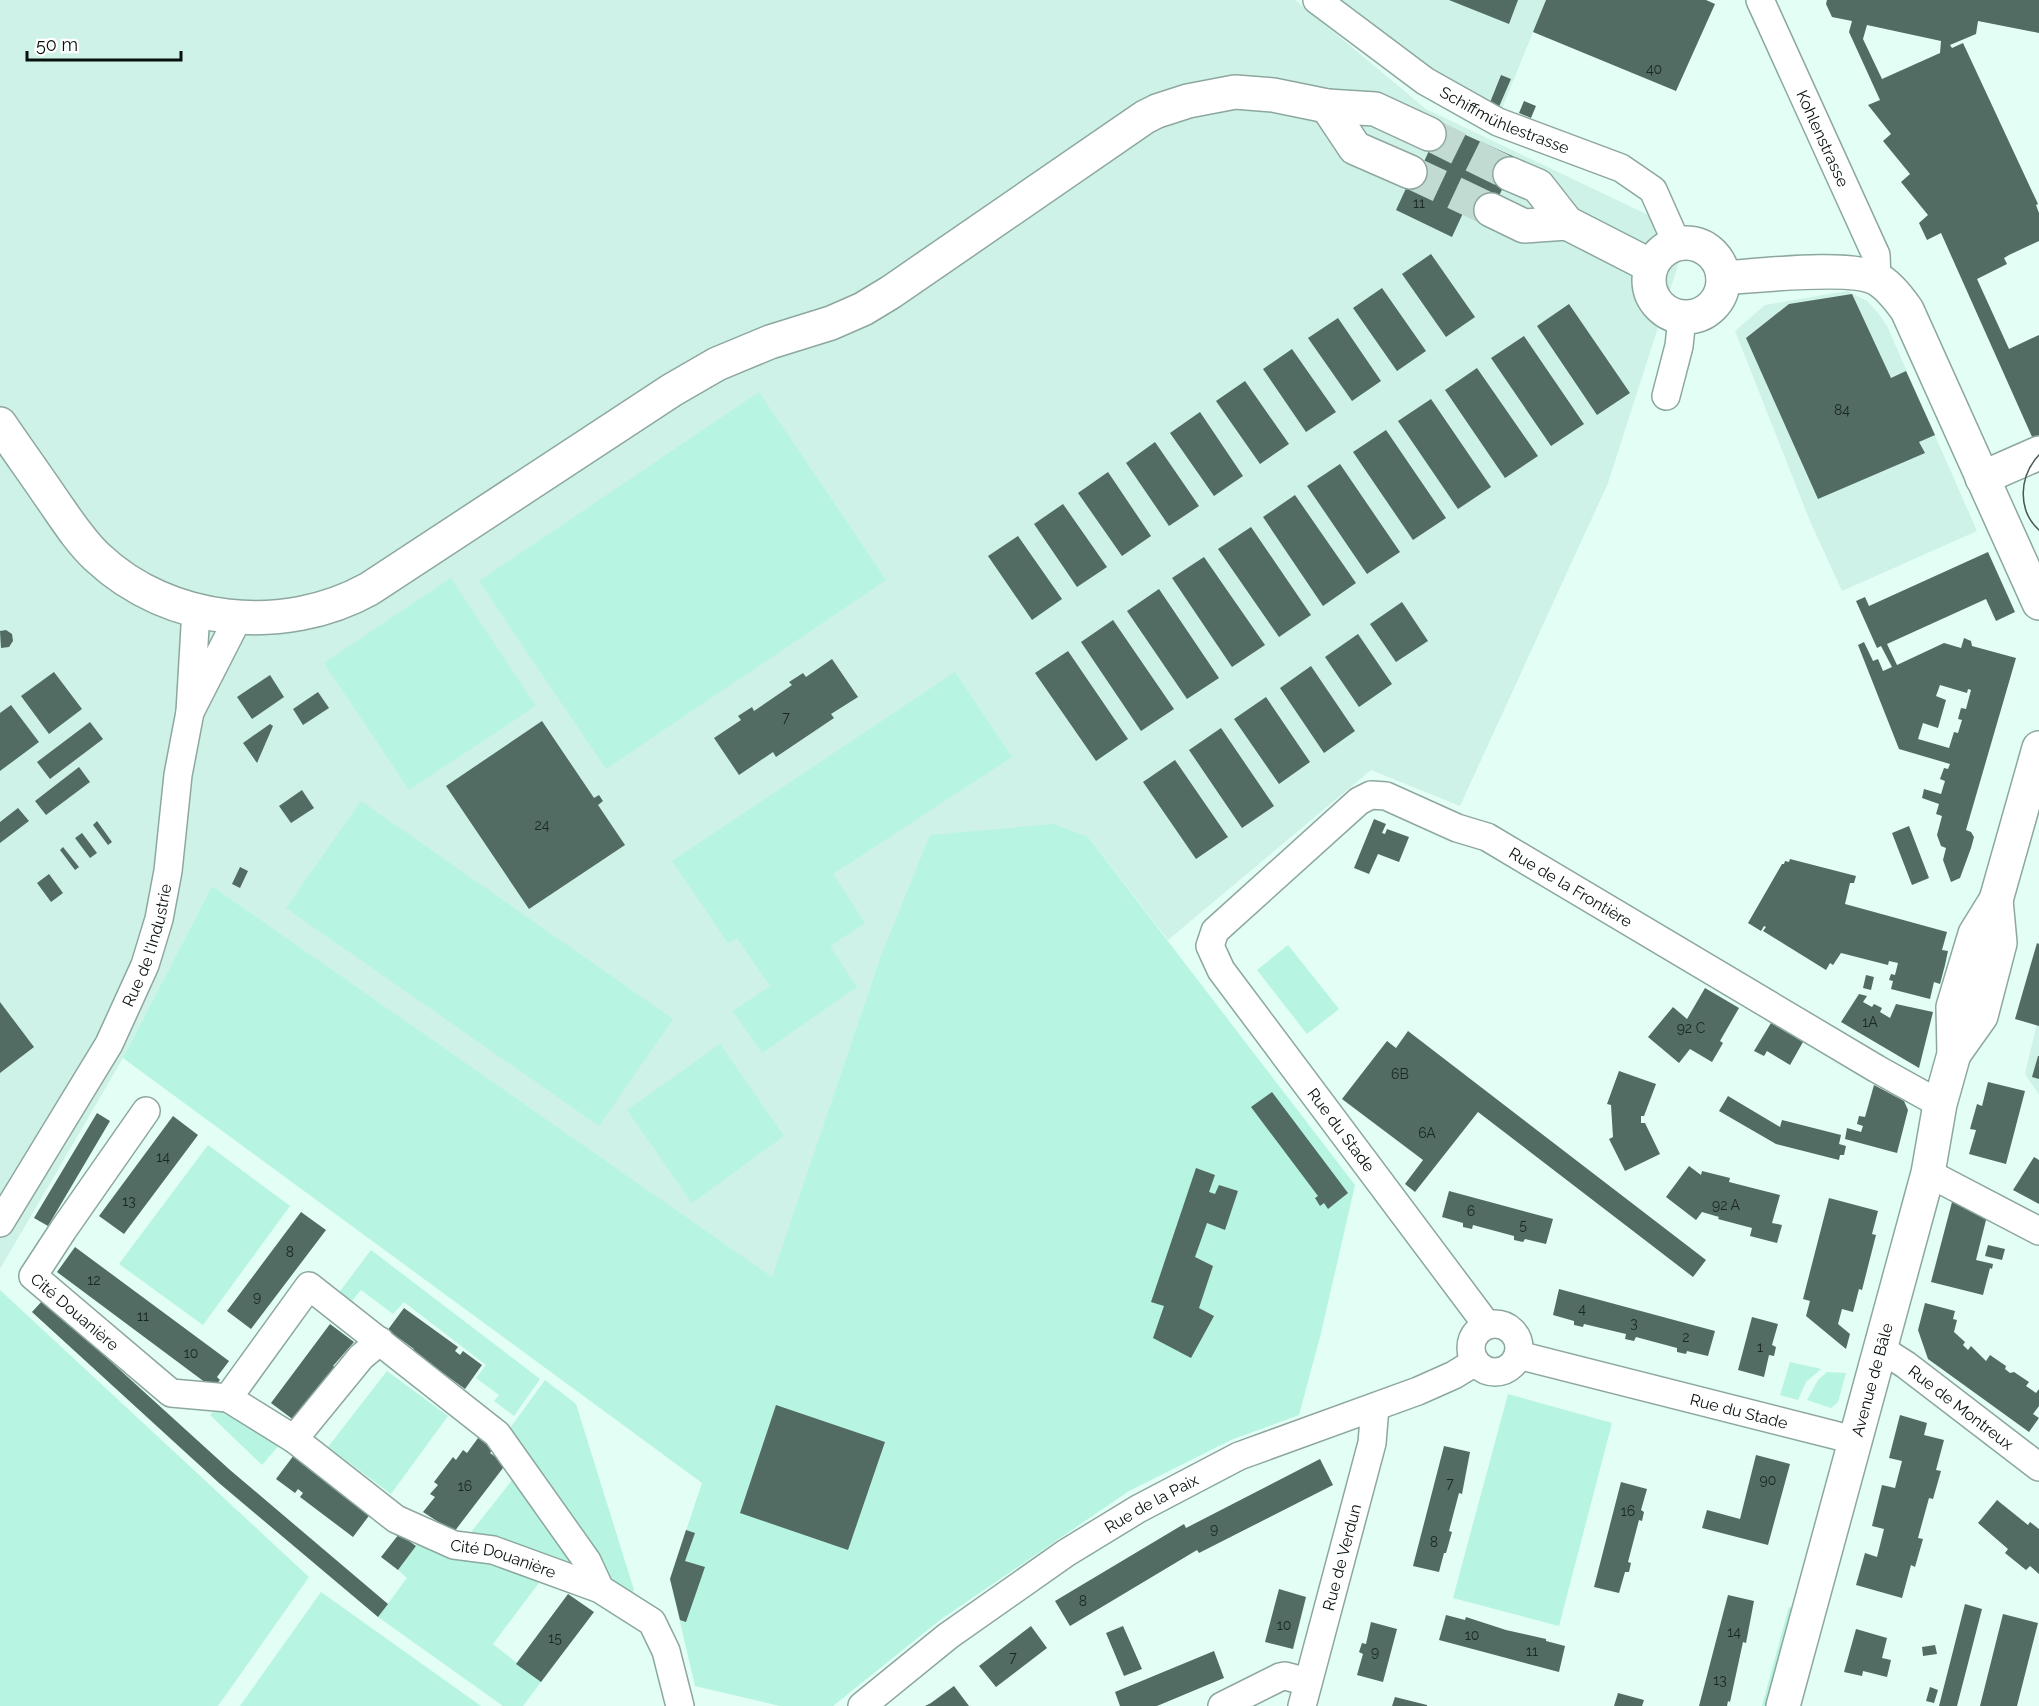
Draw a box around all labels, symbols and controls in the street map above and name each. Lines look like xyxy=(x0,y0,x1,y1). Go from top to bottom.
scale bar xyxy=(27,24,182,62)
text: 50 m xyxy=(36,34,78,55)
house number: 40 xyxy=(1646,61,1662,77)
street label: Schiffmühlestrasse xyxy=(1437,82,1572,157)
street label: Kohlenstrasse xyxy=(1793,87,1853,190)
house number: 11 xyxy=(1413,195,1425,211)
house number: 84 xyxy=(1834,402,1850,418)
house number: 7 xyxy=(782,709,790,725)
house number: 24 xyxy=(535,817,550,833)
street label: Rue de la Frontière xyxy=(1506,843,1636,931)
street label: Rue de l'Industrie xyxy=(118,882,175,1010)
house number: 1A xyxy=(1862,1014,1878,1030)
house number: 92 C xyxy=(1677,1020,1706,1036)
house number: 6B xyxy=(1391,1066,1409,1082)
street label: Rue du Stade xyxy=(1303,1084,1379,1176)
house number: 6A xyxy=(1418,1125,1436,1141)
house number: 14 xyxy=(156,1149,170,1165)
house number: 13 xyxy=(122,1193,136,1209)
house number: 92 A xyxy=(1712,1197,1741,1213)
house number: 6 xyxy=(1467,1203,1475,1219)
house number: 5 xyxy=(1519,1217,1527,1233)
house number: 8 xyxy=(286,1244,294,1260)
street label: Cité Douanière xyxy=(27,1269,123,1354)
house number: 12 xyxy=(87,1272,101,1288)
house number: 9 xyxy=(253,1289,261,1305)
house number: 4 xyxy=(1578,1301,1586,1317)
house number: 11 xyxy=(137,1308,149,1324)
house number: 3 xyxy=(1630,1315,1638,1331)
street label: Avenue de Bâle xyxy=(1847,1321,1896,1439)
house number: 2 xyxy=(1682,1329,1690,1345)
house number: 1 xyxy=(1757,1339,1763,1355)
house number: 10 xyxy=(184,1345,198,1361)
street label: Rue de Montreux xyxy=(1905,1361,2017,1453)
street label: Rue du Stade xyxy=(1688,1389,1790,1432)
street label: Rue de la Paix xyxy=(1101,1470,1201,1537)
house number: 90 xyxy=(1760,1472,1776,1488)
house number: 7 xyxy=(1446,1475,1454,1491)
house number: 16 xyxy=(458,1478,472,1494)
street label: Rue de Verdun xyxy=(1318,1502,1365,1613)
house number: 16 xyxy=(1621,1503,1635,1519)
house number: 9 xyxy=(1210,1521,1218,1537)
house number: 8 xyxy=(1430,1534,1438,1550)
street label: Cité Douanière xyxy=(449,1535,559,1582)
house number: 8 xyxy=(1079,1593,1087,1609)
house number: 10 xyxy=(1277,1617,1291,1633)
house number: 14 xyxy=(1727,1624,1741,1640)
house number: 10 xyxy=(1465,1627,1479,1643)
house number: 15 xyxy=(548,1630,562,1646)
house number: 11 xyxy=(1526,1643,1538,1659)
house number: 9 xyxy=(1371,1644,1379,1660)
house number: 7 xyxy=(1009,1649,1017,1665)
house number: 13 xyxy=(1713,1672,1727,1688)

